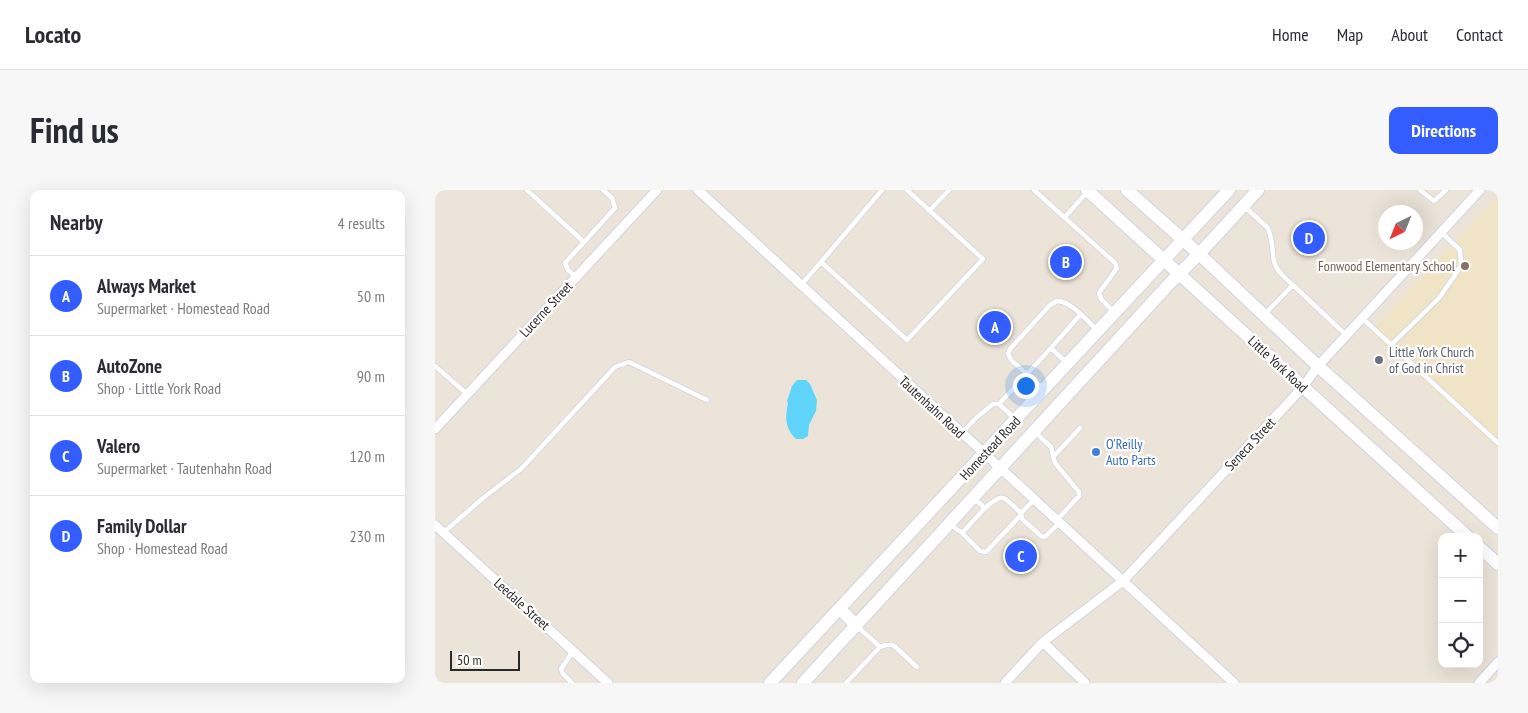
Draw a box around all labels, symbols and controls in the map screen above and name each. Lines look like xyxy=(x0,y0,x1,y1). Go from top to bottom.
text: Locato xyxy=(25,19,81,50)
text: Home xyxy=(1272,23,1309,46)
text: Map xyxy=(1337,23,1363,46)
text: About xyxy=(1391,23,1428,46)
text: Contact xyxy=(1456,23,1503,46)
text: Find us xyxy=(30,107,119,153)
button: Directions xyxy=(1389,107,1498,154)
north arrow xyxy=(1378,205,1423,250)
text: Nearby xyxy=(50,209,103,236)
text: 4 results xyxy=(338,213,385,233)
pin: D xyxy=(1293,219,1325,257)
pin: B xyxy=(1050,243,1082,281)
place label: Fonwood Elementary School xyxy=(1318,257,1456,275)
marker: Fonwood Elementary School xyxy=(1459,260,1471,272)
text: Always Market xyxy=(97,274,196,298)
street label: Lucerne Street xyxy=(516,277,577,341)
text: A xyxy=(62,286,70,306)
text: 50 m xyxy=(357,286,385,306)
text: Supermarket · Homestead Road xyxy=(97,298,270,318)
pin: A xyxy=(979,308,1011,346)
street label: Little York Road xyxy=(1244,332,1312,396)
place label: Little York Church of God in Christ xyxy=(1389,343,1474,377)
text: AutoZone xyxy=(97,354,162,378)
marker: Little York Church of God in Christ xyxy=(1373,354,1385,366)
text: B xyxy=(62,366,70,386)
text: 90 m xyxy=(357,366,385,386)
street label: Tautenhahn Road xyxy=(895,372,969,442)
your location xyxy=(1013,373,1039,399)
text: Shop · Little York Road xyxy=(97,378,221,398)
street label: Homestead Road xyxy=(956,412,1024,484)
street label: Seneca Street xyxy=(1221,414,1279,474)
text: Valero xyxy=(97,434,140,458)
place label: O'Reilly Auto Parts xyxy=(1106,435,1156,469)
text: C xyxy=(62,446,70,466)
text: 120 m xyxy=(350,446,385,466)
marker: O'Reilly Auto Parts xyxy=(1090,446,1102,458)
text: Supermarket · Tautenhahn Road xyxy=(97,458,272,478)
text: Family Dollar xyxy=(97,514,187,538)
text: D xyxy=(62,526,70,546)
text: 230 m xyxy=(350,526,385,546)
map controls xyxy=(1438,533,1483,668)
button: + xyxy=(1438,533,1483,578)
pin: C xyxy=(1005,537,1037,575)
text: Shop · Homestead Road xyxy=(97,538,228,558)
street label: Leedale Street xyxy=(490,574,554,634)
button: − xyxy=(1438,578,1483,623)
button: locate xyxy=(1438,623,1483,668)
scale bar xyxy=(450,648,520,671)
text: 50 m xyxy=(457,651,482,669)

